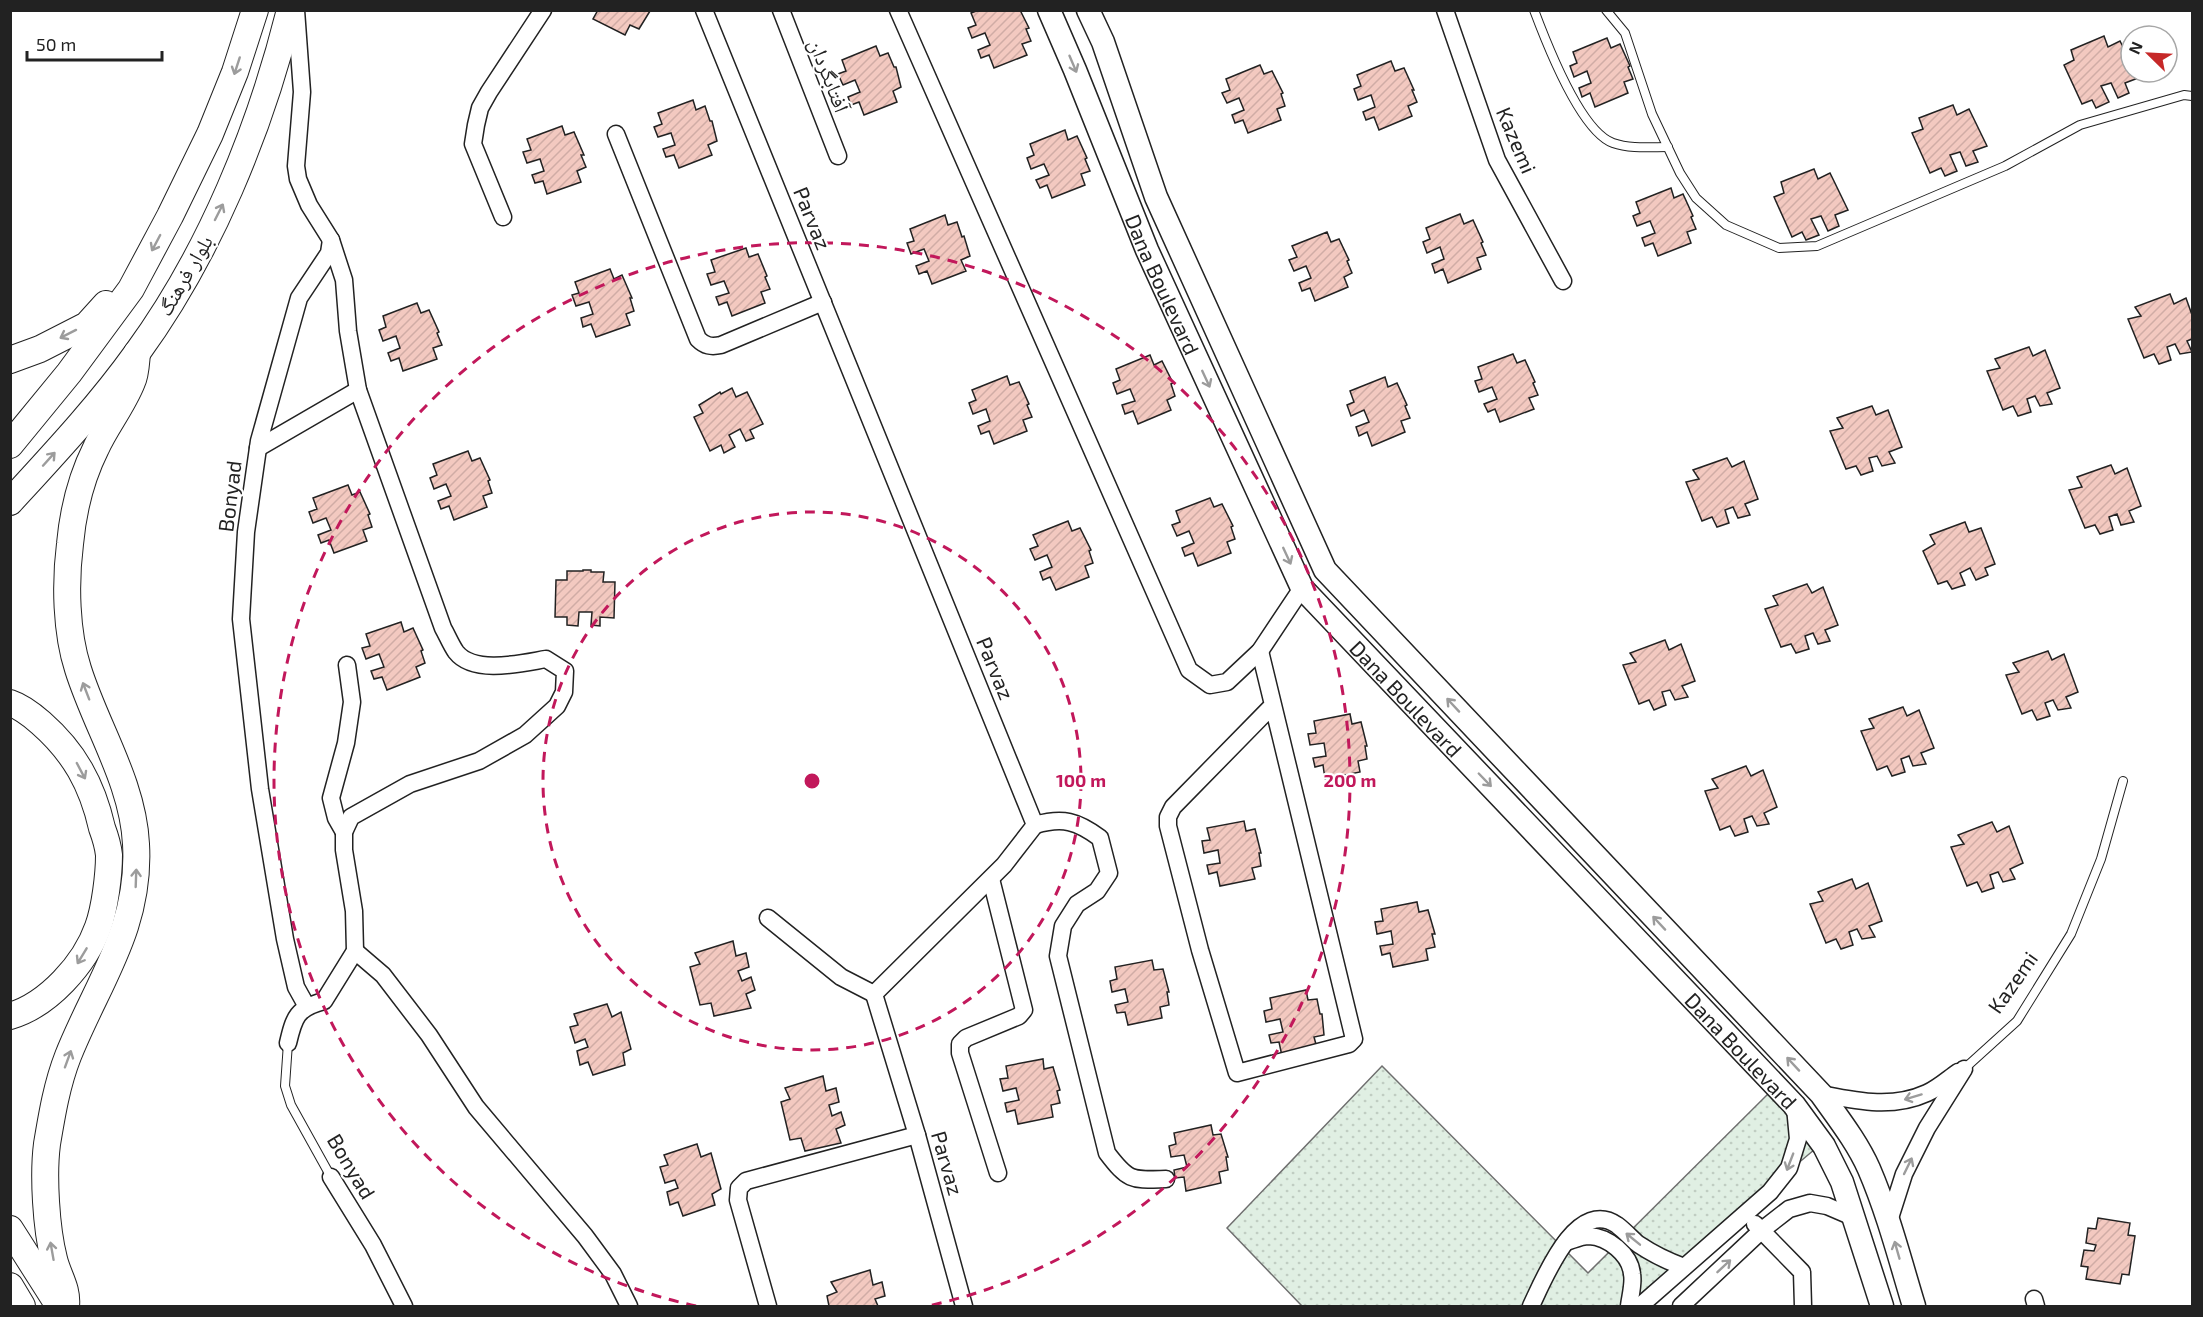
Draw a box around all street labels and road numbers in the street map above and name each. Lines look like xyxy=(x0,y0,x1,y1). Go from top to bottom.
street label: آفتابگردان xyxy=(804,35,856,116)
street label: Kazemi xyxy=(1492,103,1542,177)
street label: Parvaz xyxy=(789,183,837,253)
street label: Dana Boulevard xyxy=(1121,210,1206,358)
street label: بلوار فرهنگ xyxy=(151,230,218,320)
street label: Bonyad xyxy=(212,459,246,533)
street label: Parvaz xyxy=(972,633,1020,703)
street label: Dana Boulevard xyxy=(1346,635,1468,761)
street label: Kazemi xyxy=(1982,946,2042,1018)
street label: Dana Boulevard xyxy=(1681,987,1803,1113)
street label: Parvaz xyxy=(927,1128,969,1198)
street label: Bonyad xyxy=(323,1129,381,1203)

